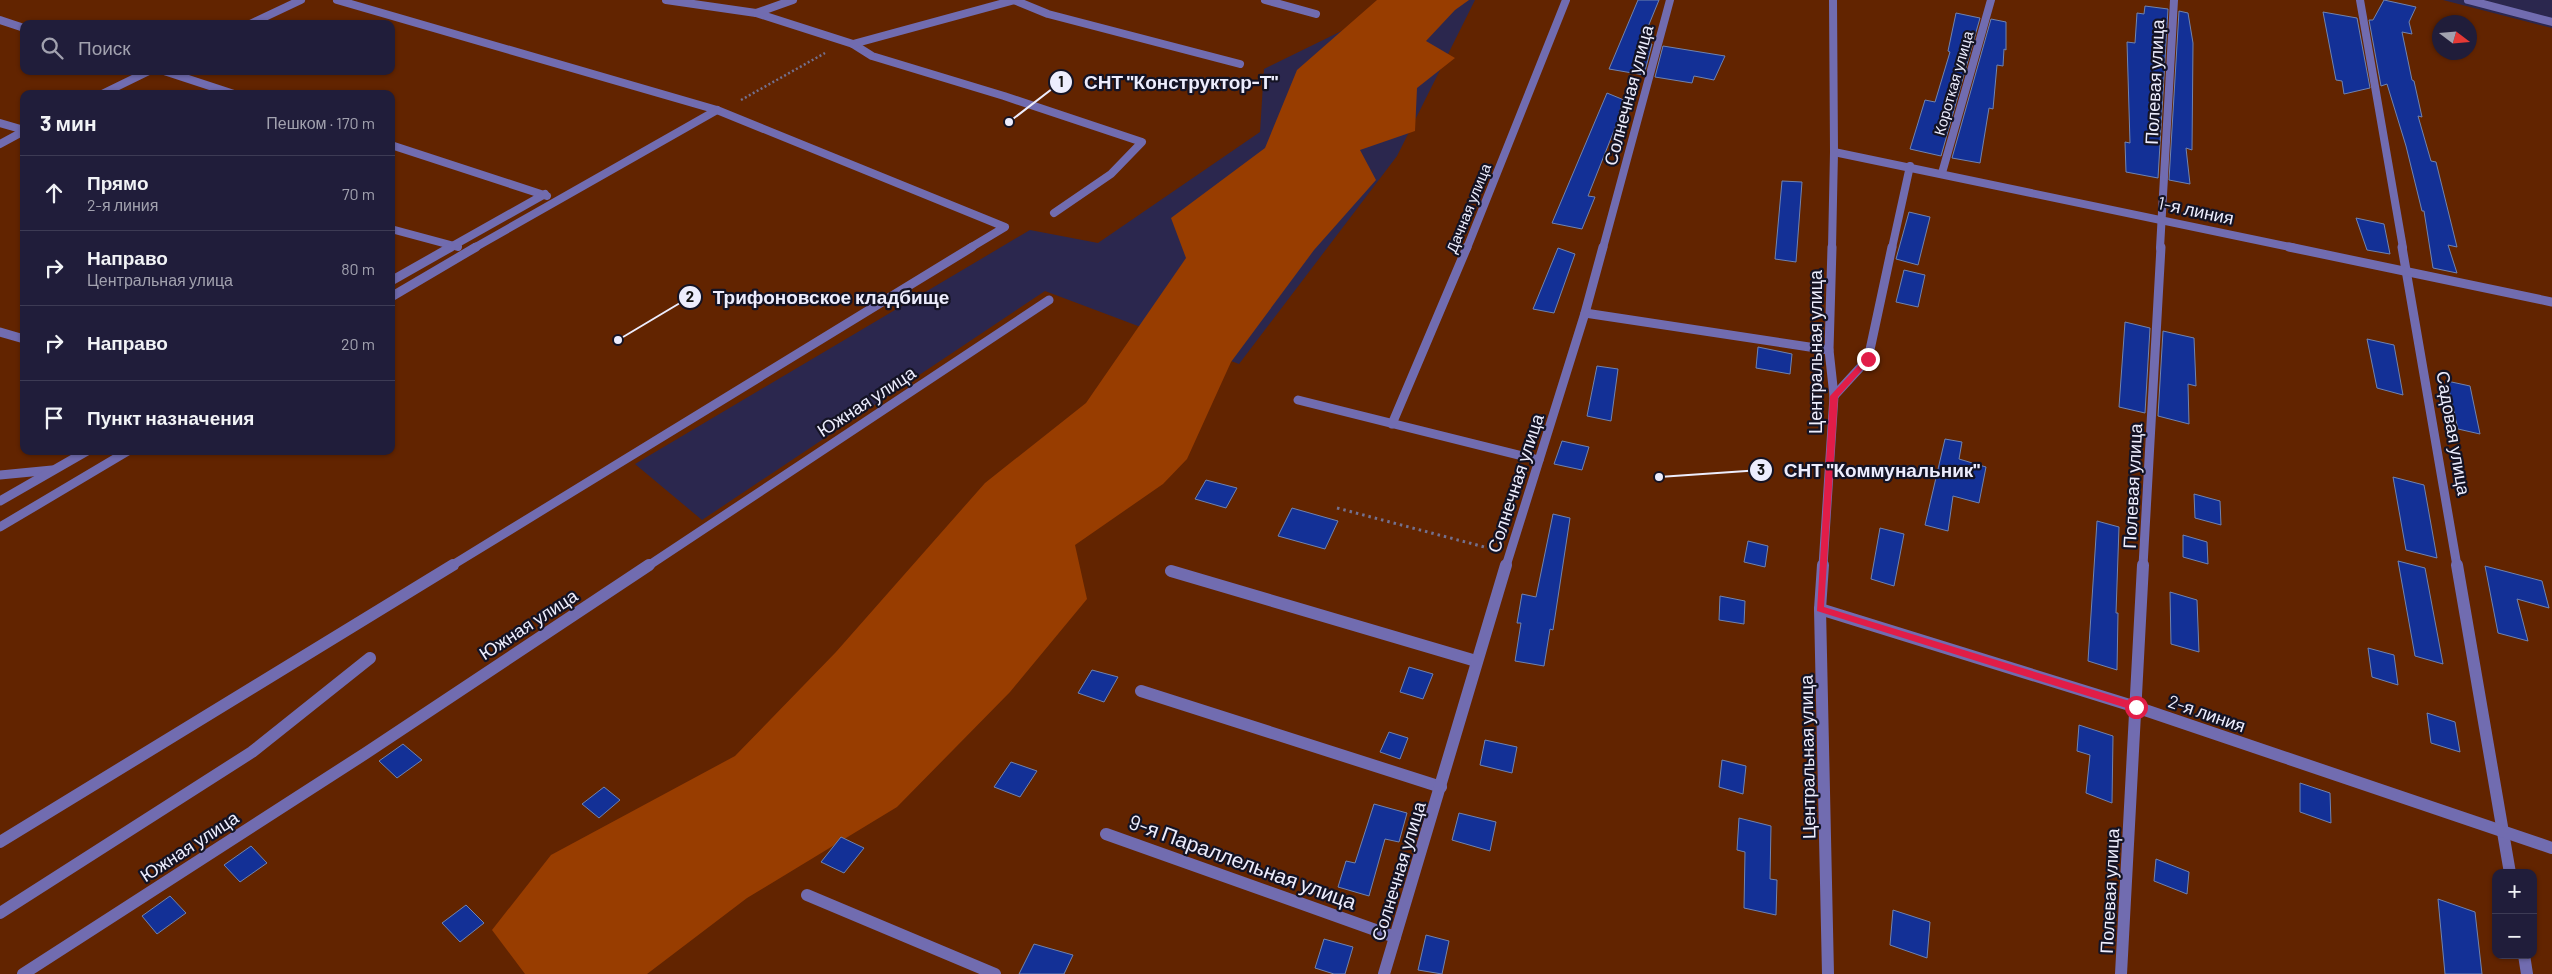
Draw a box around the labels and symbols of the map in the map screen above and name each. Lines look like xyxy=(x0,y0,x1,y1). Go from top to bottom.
north arrow xyxy=(2432,15,2477,60)
street label: Полевая улица xyxy=(2140,18,2168,145)
street label: Солнечная улица xyxy=(1599,21,1658,168)
street label: Короткая улица xyxy=(1929,28,1977,137)
callout: СНТ "Конструктор-Т" xyxy=(1049,65,1288,99)
text: СНТ "Конструктор-Т" xyxy=(1084,70,1278,93)
text: 1 xyxy=(1058,72,1064,90)
street label: Дачная улица xyxy=(1442,160,1494,255)
street label: 1-я линия xyxy=(2156,191,2236,229)
street label: Центральная улица xyxy=(1804,269,1826,434)
callout: Трифоновское кладбище xyxy=(678,280,960,314)
text: Трифоновское кладбище xyxy=(713,285,949,308)
text: 2 xyxy=(686,287,694,305)
route end xyxy=(1857,348,1880,371)
street label: Южная улица xyxy=(813,360,920,441)
street label: Садовая улица xyxy=(2432,369,2476,498)
street label: Солнечная улица xyxy=(1482,410,1548,555)
street label: Полевая улица xyxy=(2118,422,2146,549)
callout: СНТ "Коммунальник" xyxy=(1749,453,1990,487)
text: СНТ "Коммунальник" xyxy=(1784,458,1980,481)
text: 3 xyxy=(1757,460,1765,478)
street label: Южная улица xyxy=(475,583,582,664)
street label: Центральная улица xyxy=(1795,674,1819,839)
street label: 2-я линия xyxy=(2165,690,2249,736)
route start xyxy=(2125,696,2148,719)
street label: Солнечная улица xyxy=(1366,798,1430,943)
street label: Южная улица xyxy=(136,805,243,886)
street label: 9-я Параллельная улица xyxy=(1126,808,1360,914)
street label: Полевая улица xyxy=(2095,827,2123,954)

